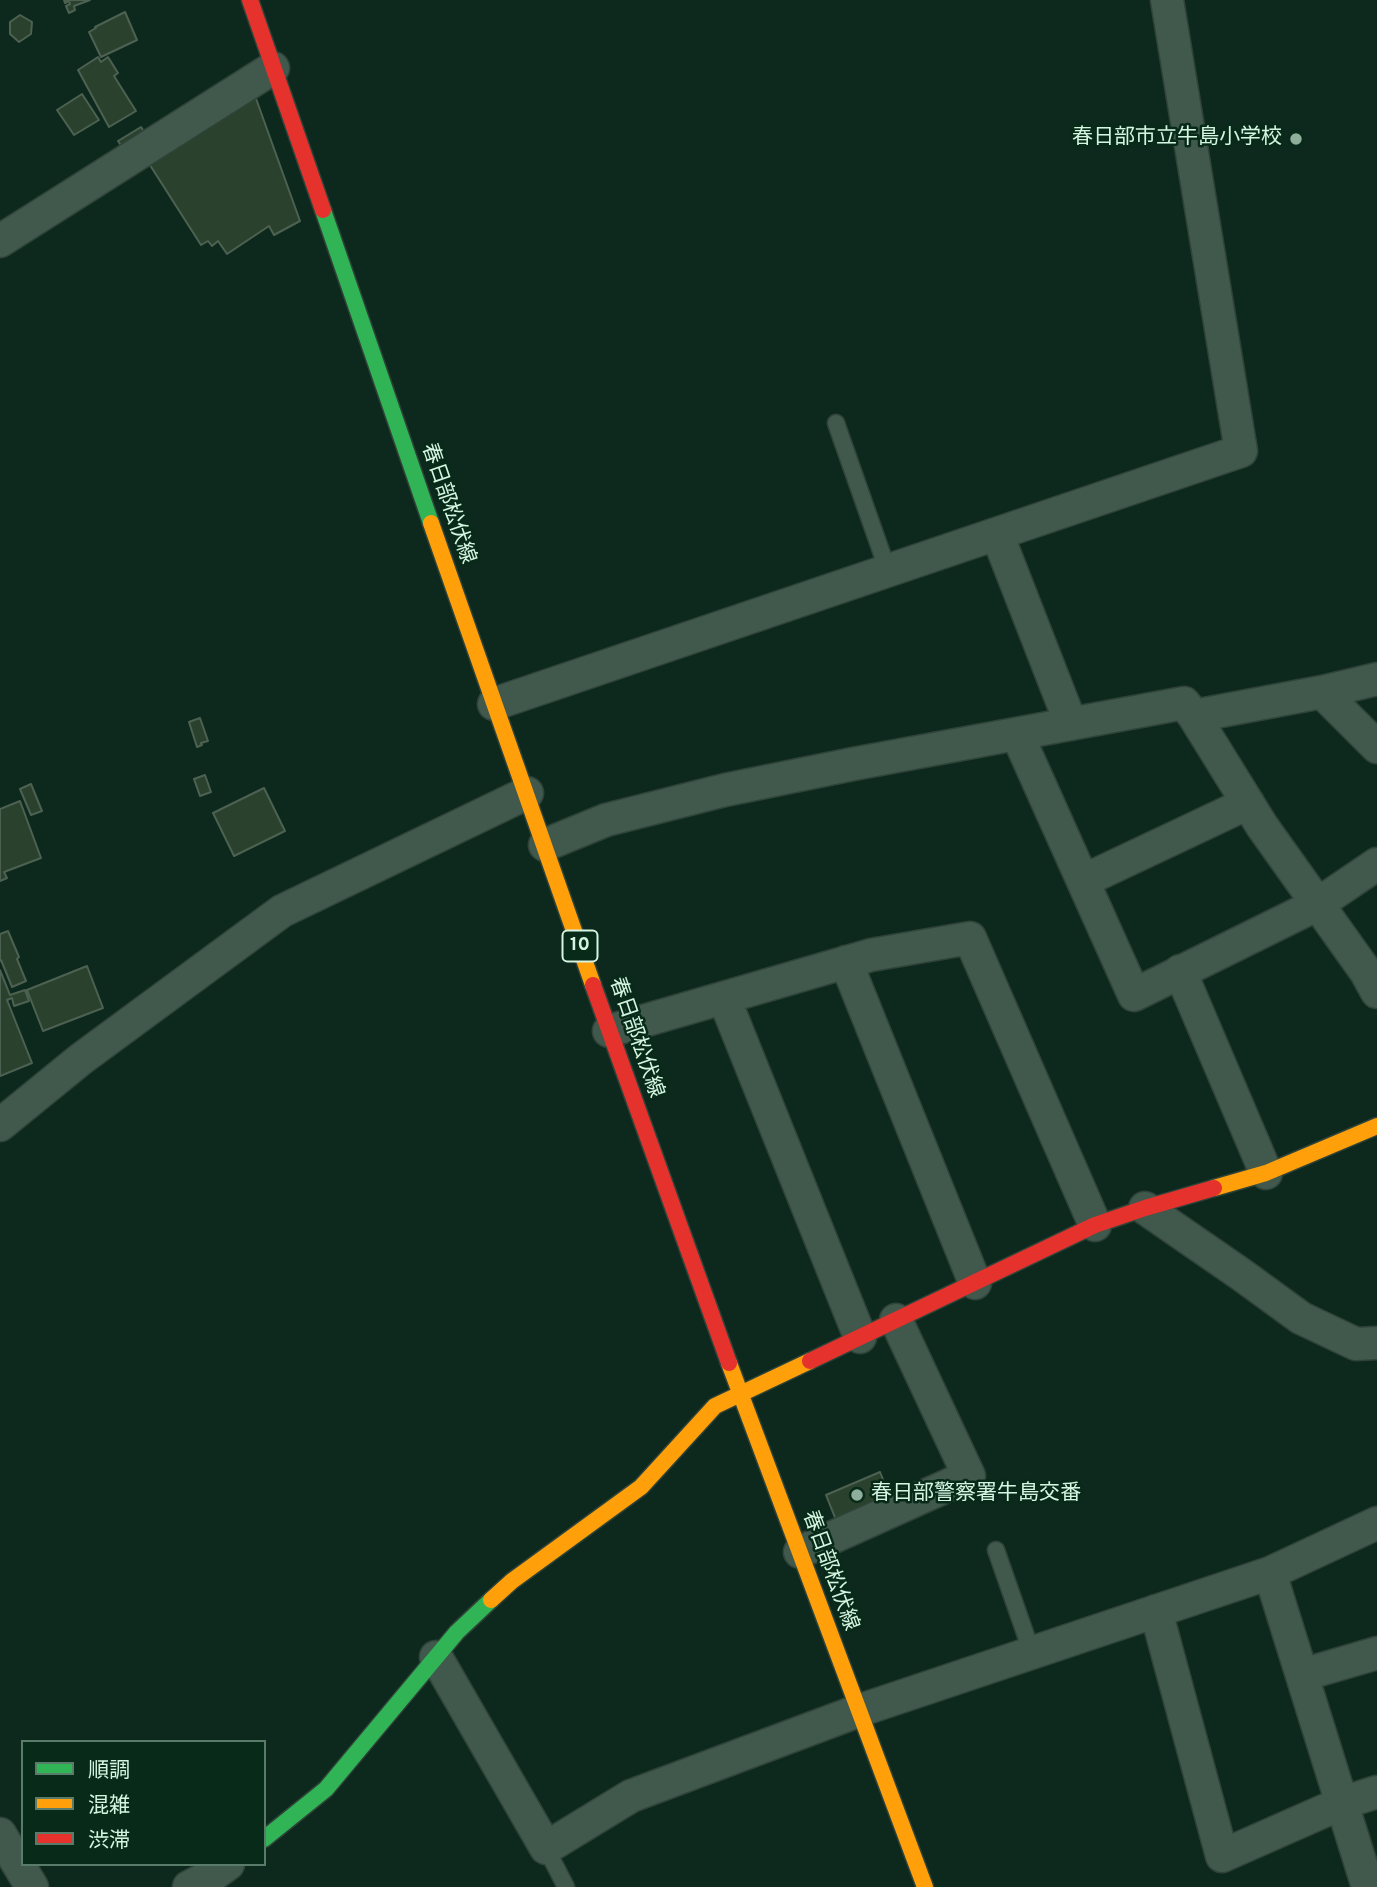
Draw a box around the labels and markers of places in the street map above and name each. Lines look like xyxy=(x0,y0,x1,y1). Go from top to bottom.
place label: 春日部市立牛島小学校 xyxy=(1072,126,1282,152)
marker: 春日部市立牛島小学校 xyxy=(1288,131,1304,147)
place label: 春日部警察署牛島交番 xyxy=(871,1482,1081,1508)
marker: 春日部警察署牛島交番 xyxy=(849,1487,865,1503)

